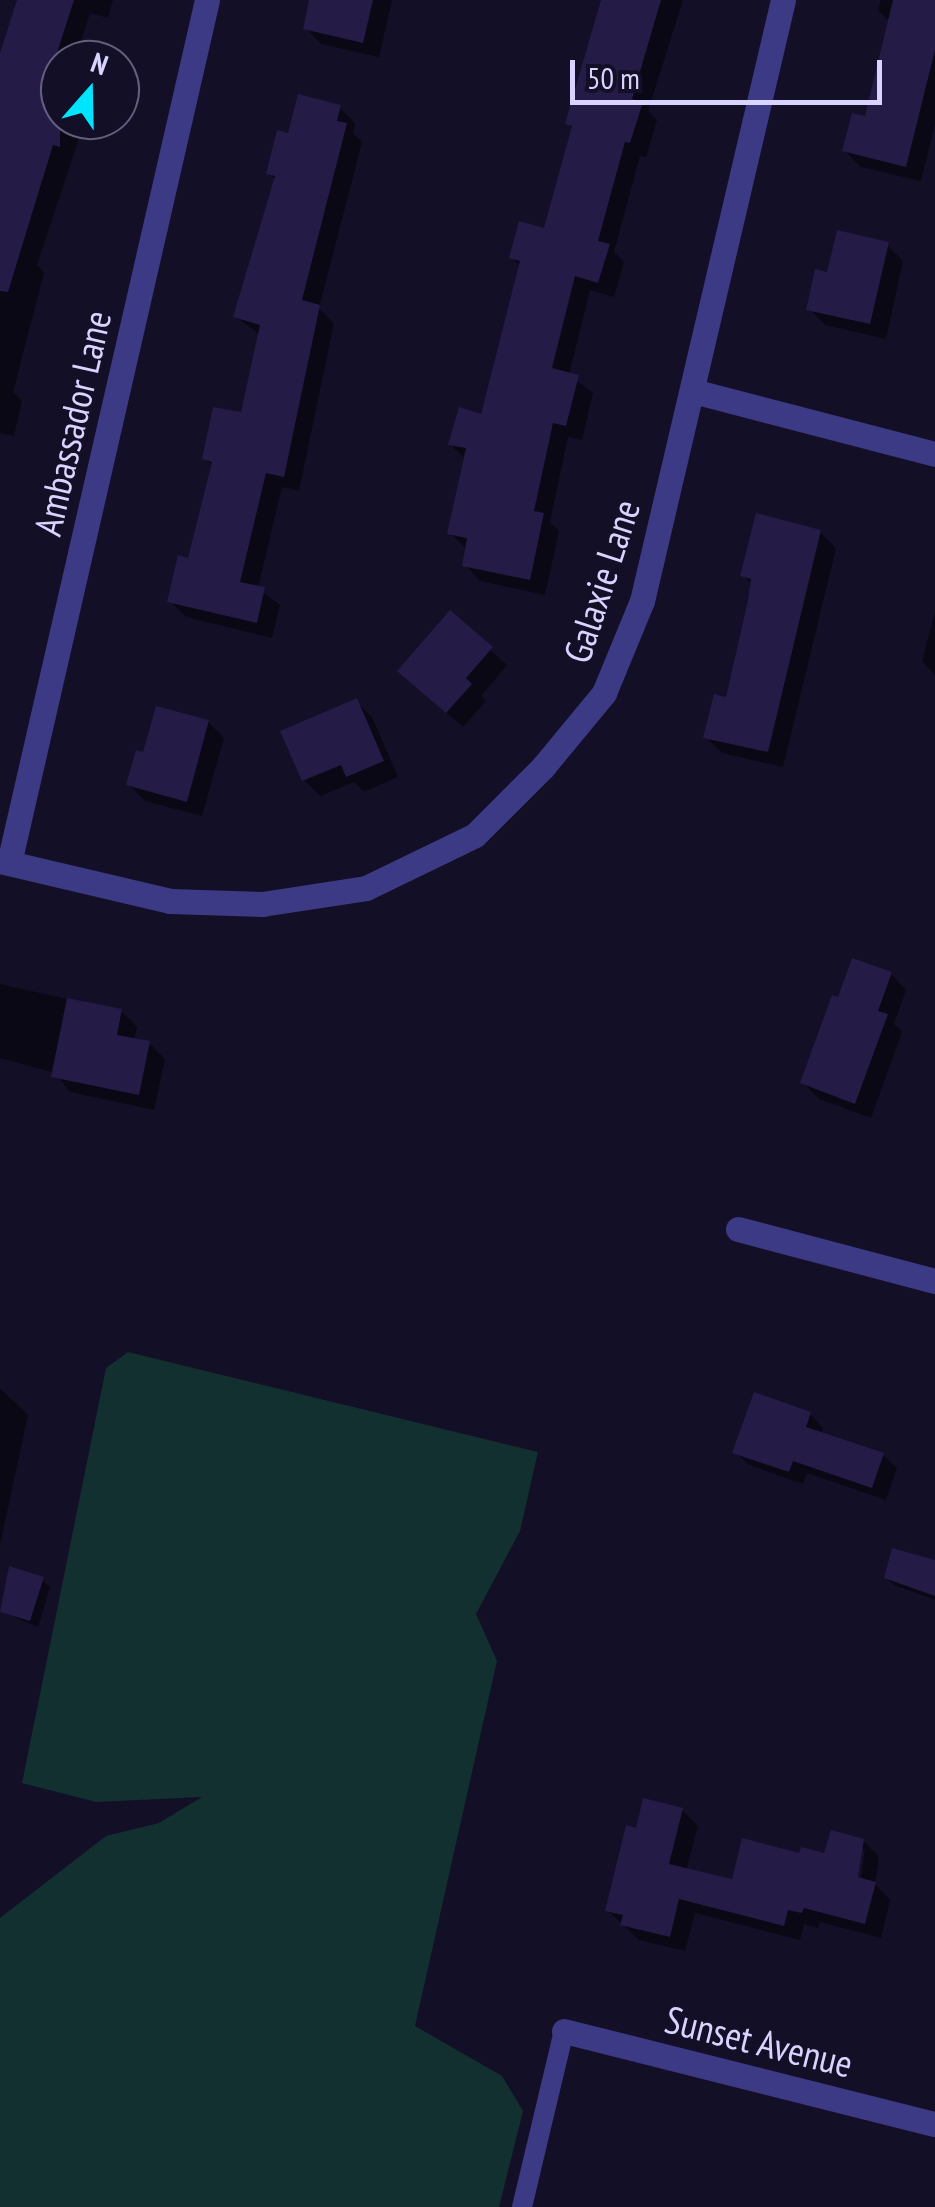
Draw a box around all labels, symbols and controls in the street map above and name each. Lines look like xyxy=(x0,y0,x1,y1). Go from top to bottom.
north arrow xyxy=(40,40,140,140)
scale bar xyxy=(575,40,888,102)
text: N xyxy=(86,43,113,83)
text: 50 m xyxy=(587,58,640,97)
street label: Ambassador Lane xyxy=(24,306,120,540)
street label: Galaxie Lane xyxy=(553,494,649,668)
street label: Sunset Avenue xyxy=(660,1996,858,2086)

